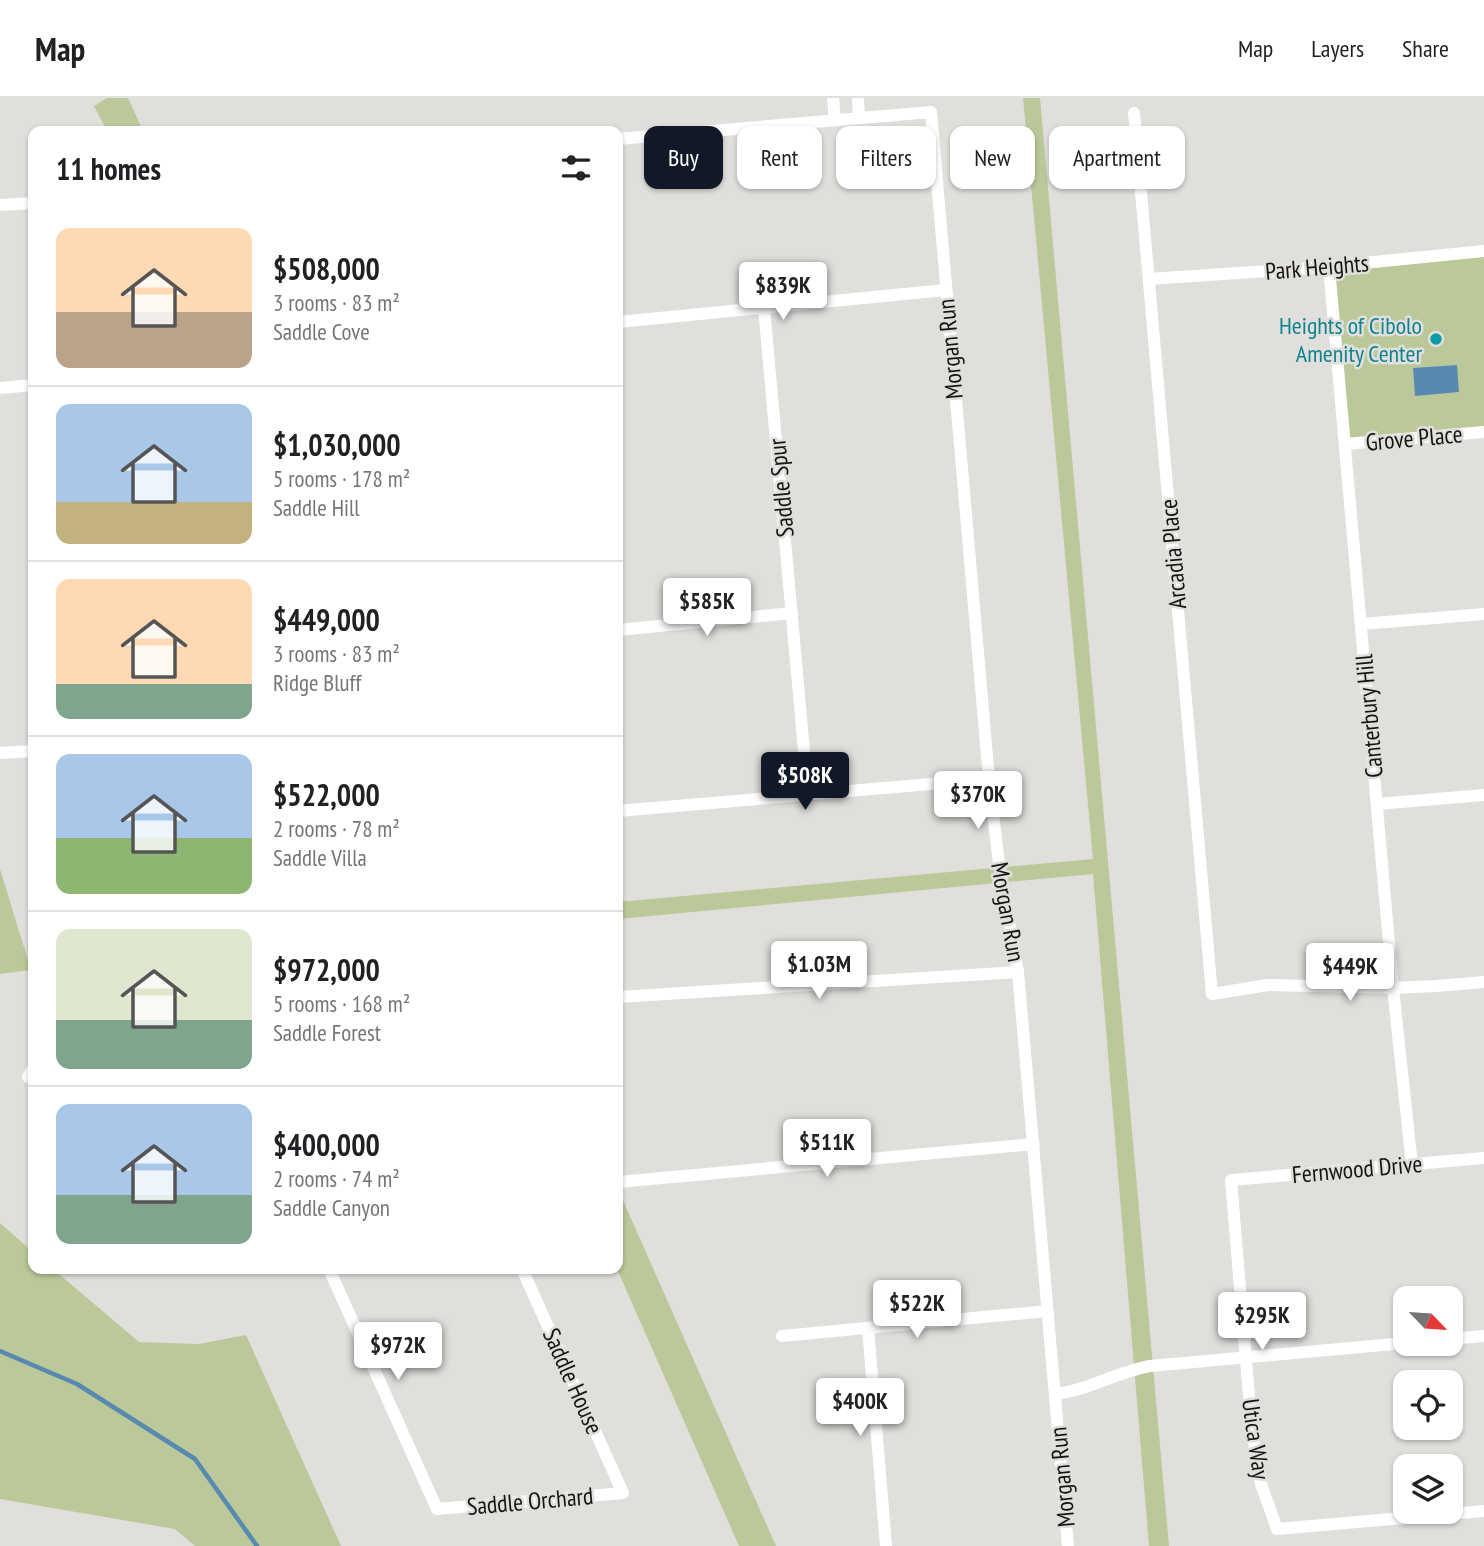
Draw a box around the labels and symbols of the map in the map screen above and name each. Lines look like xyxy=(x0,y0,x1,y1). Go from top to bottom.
street label: Park Heights xyxy=(1264,247,1370,287)
pin: $839K xyxy=(734,262,832,322)
street label: Morgan Run xyxy=(930,298,970,400)
place label: Heights of Cibolo Amenity Center xyxy=(1279,310,1422,369)
marker: Heights of Cibolo Amenity Center xyxy=(1428,331,1444,347)
street label: Grove Place xyxy=(1364,418,1464,458)
street label: Saddle Spur xyxy=(761,437,801,539)
street label: Arcadia Place xyxy=(1153,498,1193,610)
pin: $585K xyxy=(658,578,756,638)
street label: Canterbury Hill xyxy=(1348,653,1390,779)
pin: $508K xyxy=(756,752,854,812)
pin: $370K xyxy=(929,772,1027,831)
street label: Morgan Run xyxy=(984,860,1032,964)
pin: $1.03M xyxy=(762,942,876,1001)
pin: $449K xyxy=(1301,944,1399,1003)
pin: $511K xyxy=(778,1119,876,1179)
street label: Fernwood Drive xyxy=(1291,1148,1423,1190)
pin: $522K xyxy=(868,1280,966,1340)
north arrow xyxy=(1393,1286,1463,1356)
pin: $295K xyxy=(1213,1292,1311,1352)
pin: $972K xyxy=(349,1322,447,1382)
street label: Saddle House xyxy=(536,1323,610,1439)
pin: $400K xyxy=(811,1378,909,1438)
street label: Utica Way xyxy=(1235,1397,1277,1481)
street label: Morgan Run xyxy=(1042,1426,1082,1528)
street label: Saddle Orchard xyxy=(466,1480,594,1522)

